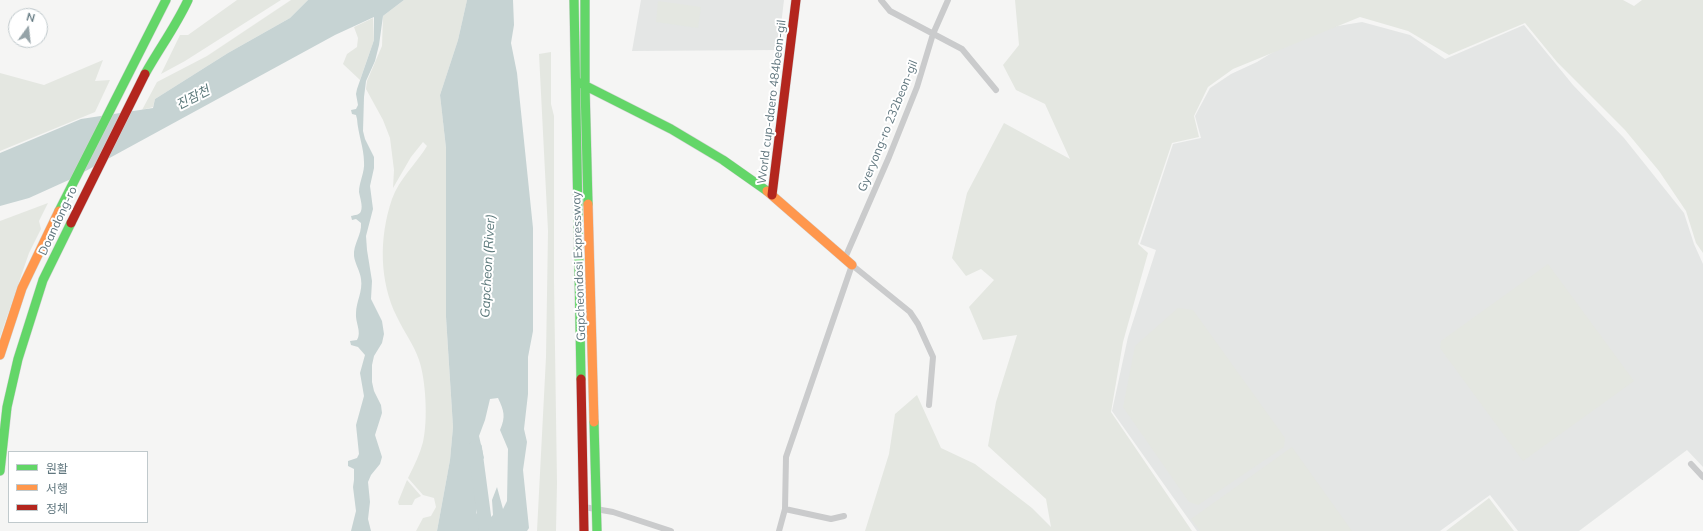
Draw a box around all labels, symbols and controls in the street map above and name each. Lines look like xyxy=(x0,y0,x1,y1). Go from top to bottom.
north arrow xyxy=(8,8,48,48)
text: N xyxy=(25,10,37,25)
street label: World cup-daero 484beon-gil xyxy=(755,19,789,185)
street label: Gyeryong-ro 232beon-gil xyxy=(855,58,921,194)
water label: 진잠천 xyxy=(173,83,213,113)
street label: Doandong-ro xyxy=(36,184,80,258)
street label: Gapcheondosi Expressway xyxy=(569,191,589,341)
water label: Gapcheon (River) xyxy=(477,214,499,318)
legend xyxy=(8,451,148,523)
text: 원활 xyxy=(46,461,68,476)
text: 서행 xyxy=(46,481,68,496)
text: 정체 xyxy=(46,501,68,516)

